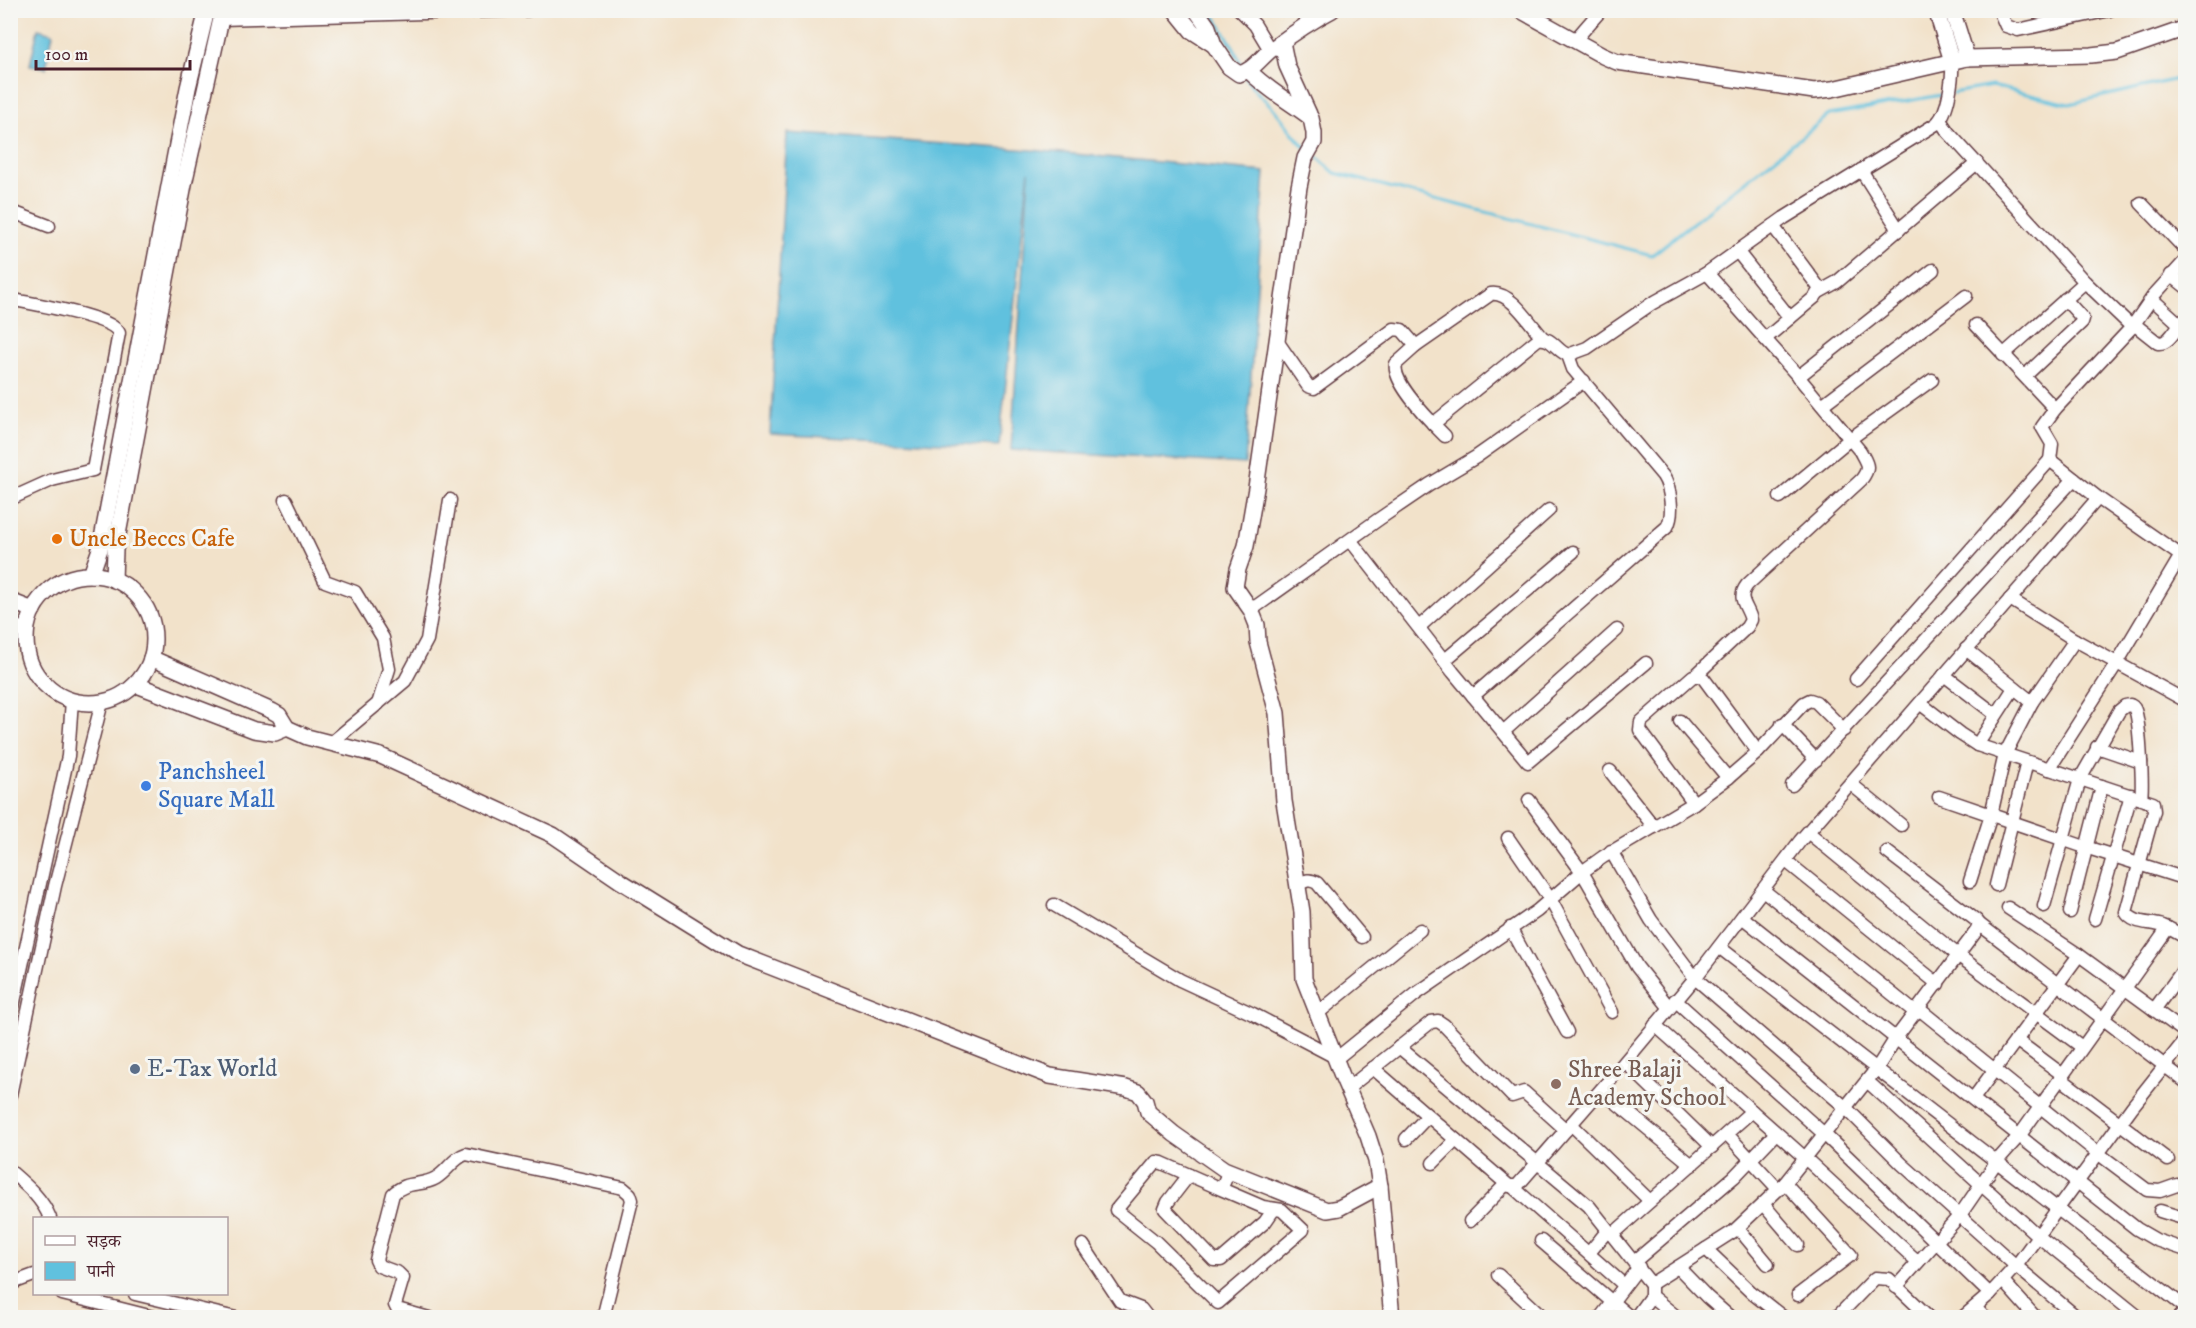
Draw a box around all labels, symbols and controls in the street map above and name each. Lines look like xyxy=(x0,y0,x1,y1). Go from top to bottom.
scale bar xyxy=(36,33,190,71)
text: 100 m xyxy=(45,44,88,66)
place label: Uncle Beccs Cafe xyxy=(69,524,235,554)
marker: Uncle Beccs Cafe xyxy=(50,532,64,546)
place label: Panchsheel Square Mall xyxy=(158,757,276,815)
marker: Panchsheel Square Mall xyxy=(139,779,153,793)
place label: E-Tax World xyxy=(147,1054,277,1084)
place label: Shree Balaji Academy School xyxy=(1568,1055,1727,1113)
marker: E-Tax World xyxy=(128,1062,142,1076)
marker: Shree Balaji Academy School xyxy=(1549,1077,1563,1091)
legend xyxy=(33,1217,228,1295)
text: सड़क xyxy=(86,1231,122,1253)
text: पानी xyxy=(86,1261,116,1283)

